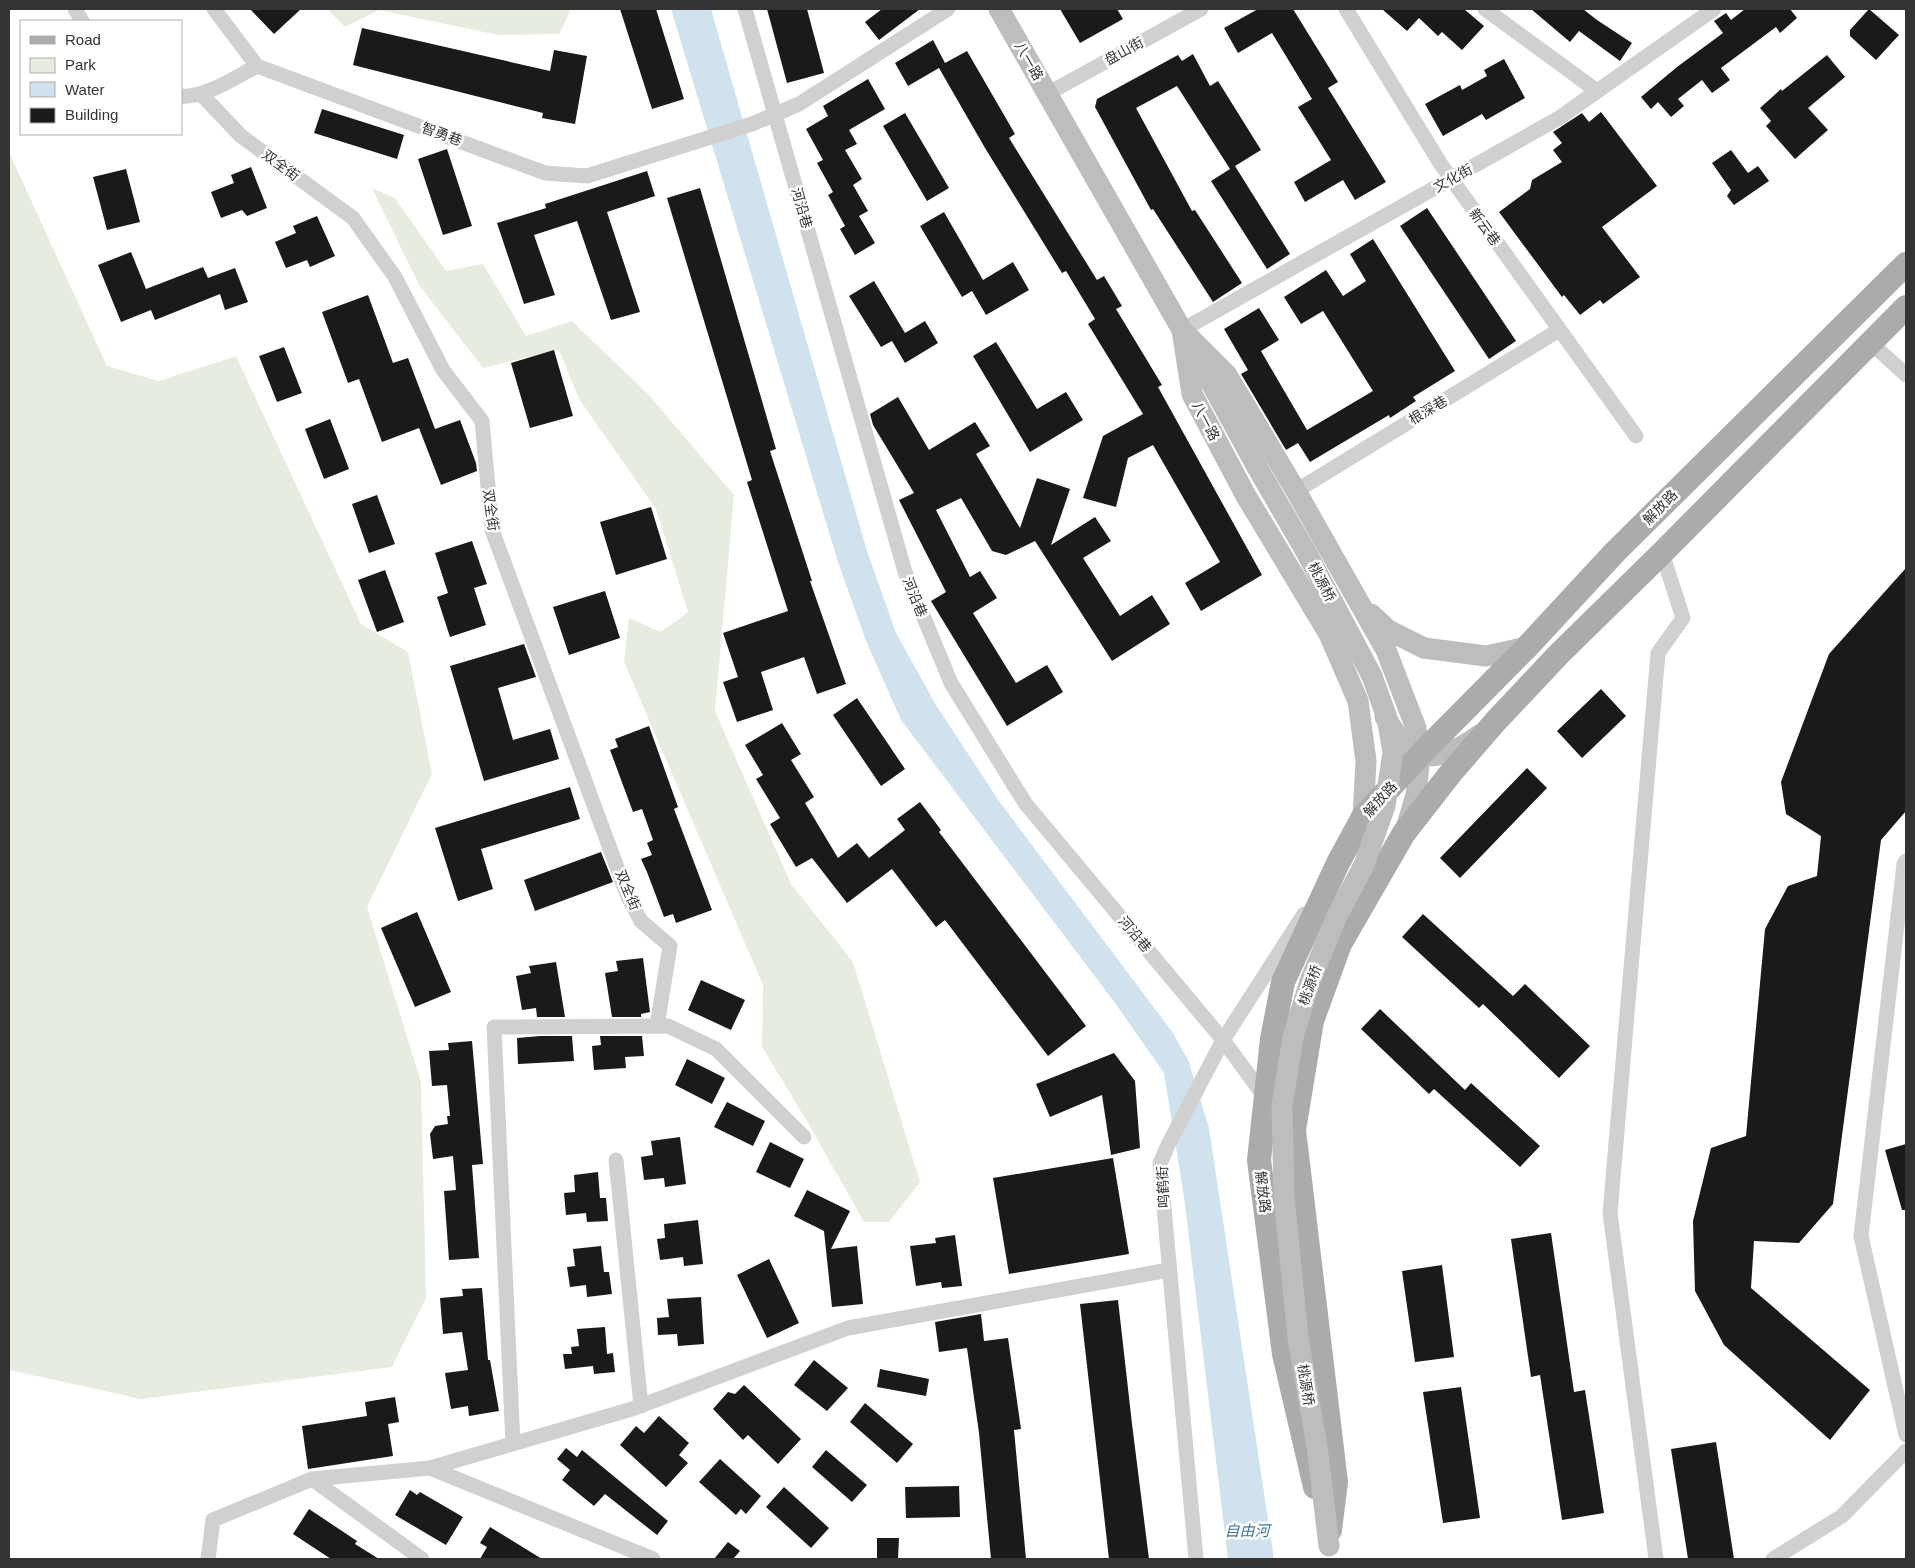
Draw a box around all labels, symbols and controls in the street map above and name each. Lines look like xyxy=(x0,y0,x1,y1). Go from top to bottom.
legend xyxy=(20,20,182,135)
text: Road xyxy=(65,31,101,48)
street label: 盘山街 xyxy=(1102,34,1146,68)
street label: 八一路 xyxy=(1012,39,1046,83)
text: Park xyxy=(65,56,96,73)
text: Water xyxy=(65,81,104,98)
text: Building xyxy=(65,106,118,123)
street label: 智勇巷 xyxy=(420,119,464,149)
street label: 双全街 xyxy=(259,146,303,184)
street label: 文化街 xyxy=(1431,161,1475,195)
street label: 河沿巷 xyxy=(789,186,815,230)
street label: 新云巷 xyxy=(1466,205,1504,249)
street label: 根深巷 xyxy=(1406,392,1450,428)
street label: 八一路 xyxy=(1189,399,1223,443)
street label: 解放路 xyxy=(1639,486,1681,528)
street label: 双全街 xyxy=(480,488,502,532)
street label: 桃源桥 xyxy=(1305,560,1339,604)
street label: 河沿巷 xyxy=(900,575,930,619)
street label: 解放路 xyxy=(1360,778,1400,820)
street label: 双全街 xyxy=(612,868,644,912)
street label: 河沿巷 xyxy=(1115,913,1155,955)
street label: 桃源桥 xyxy=(1295,963,1325,1007)
street label: 鸣鹤街 xyxy=(1154,1166,1172,1208)
street label: 解放路 xyxy=(1253,1170,1273,1214)
street label: 桃源桥 xyxy=(1295,1363,1317,1407)
water label: 自由河 xyxy=(1224,1522,1272,1539)

